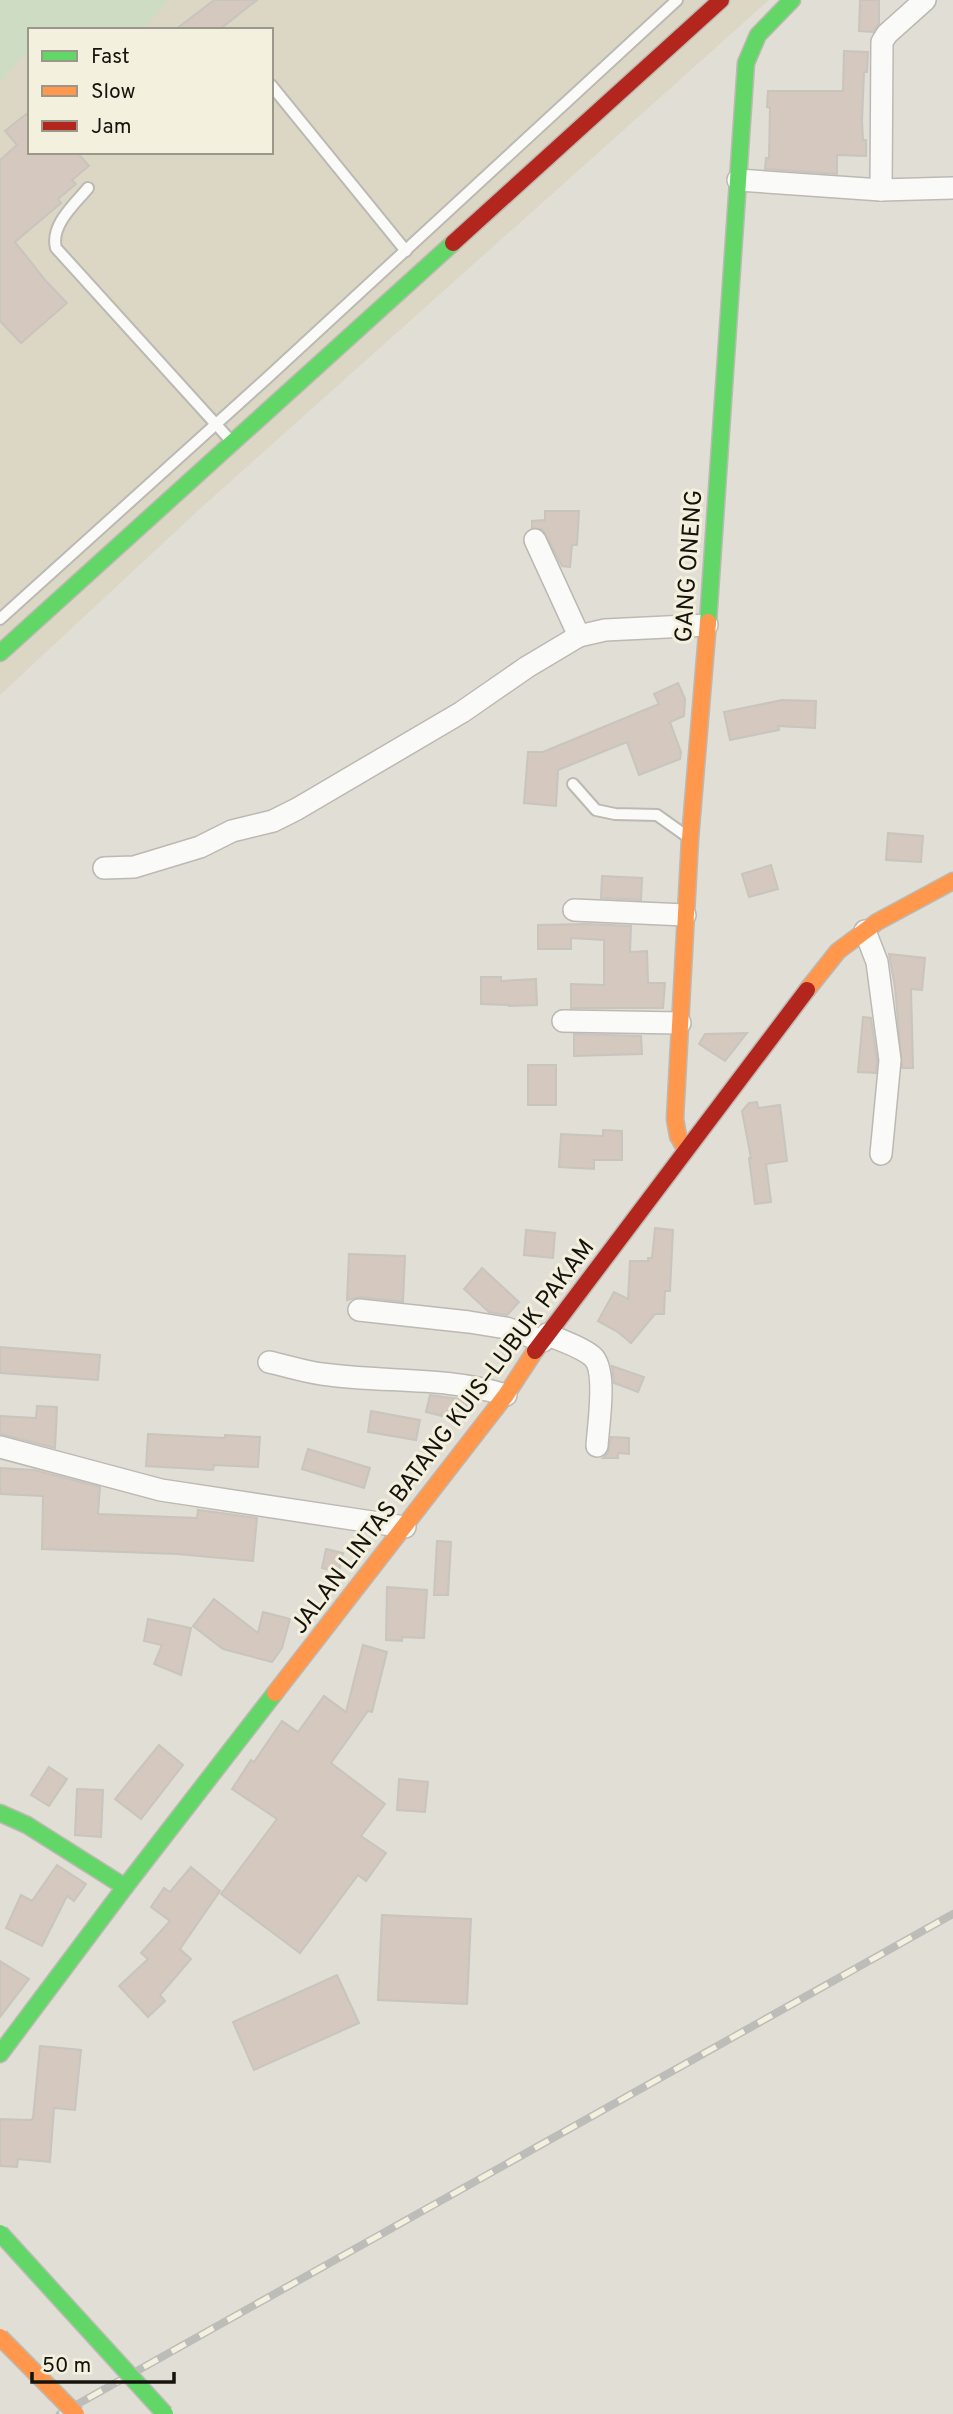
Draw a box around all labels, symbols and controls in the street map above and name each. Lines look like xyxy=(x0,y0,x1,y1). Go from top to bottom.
legend xyxy=(28,28,273,154)
text: Fast xyxy=(91,44,130,71)
text: Slow xyxy=(91,79,136,106)
text: Jam xyxy=(91,114,132,141)
street label: GANG ONENG xyxy=(670,489,710,644)
street label: JALAN LINTAS BATANG KUIS–LUBUK PAKAM xyxy=(285,1234,602,1641)
scale bar xyxy=(32,2340,173,2384)
text: 50 m xyxy=(42,2353,91,2380)

